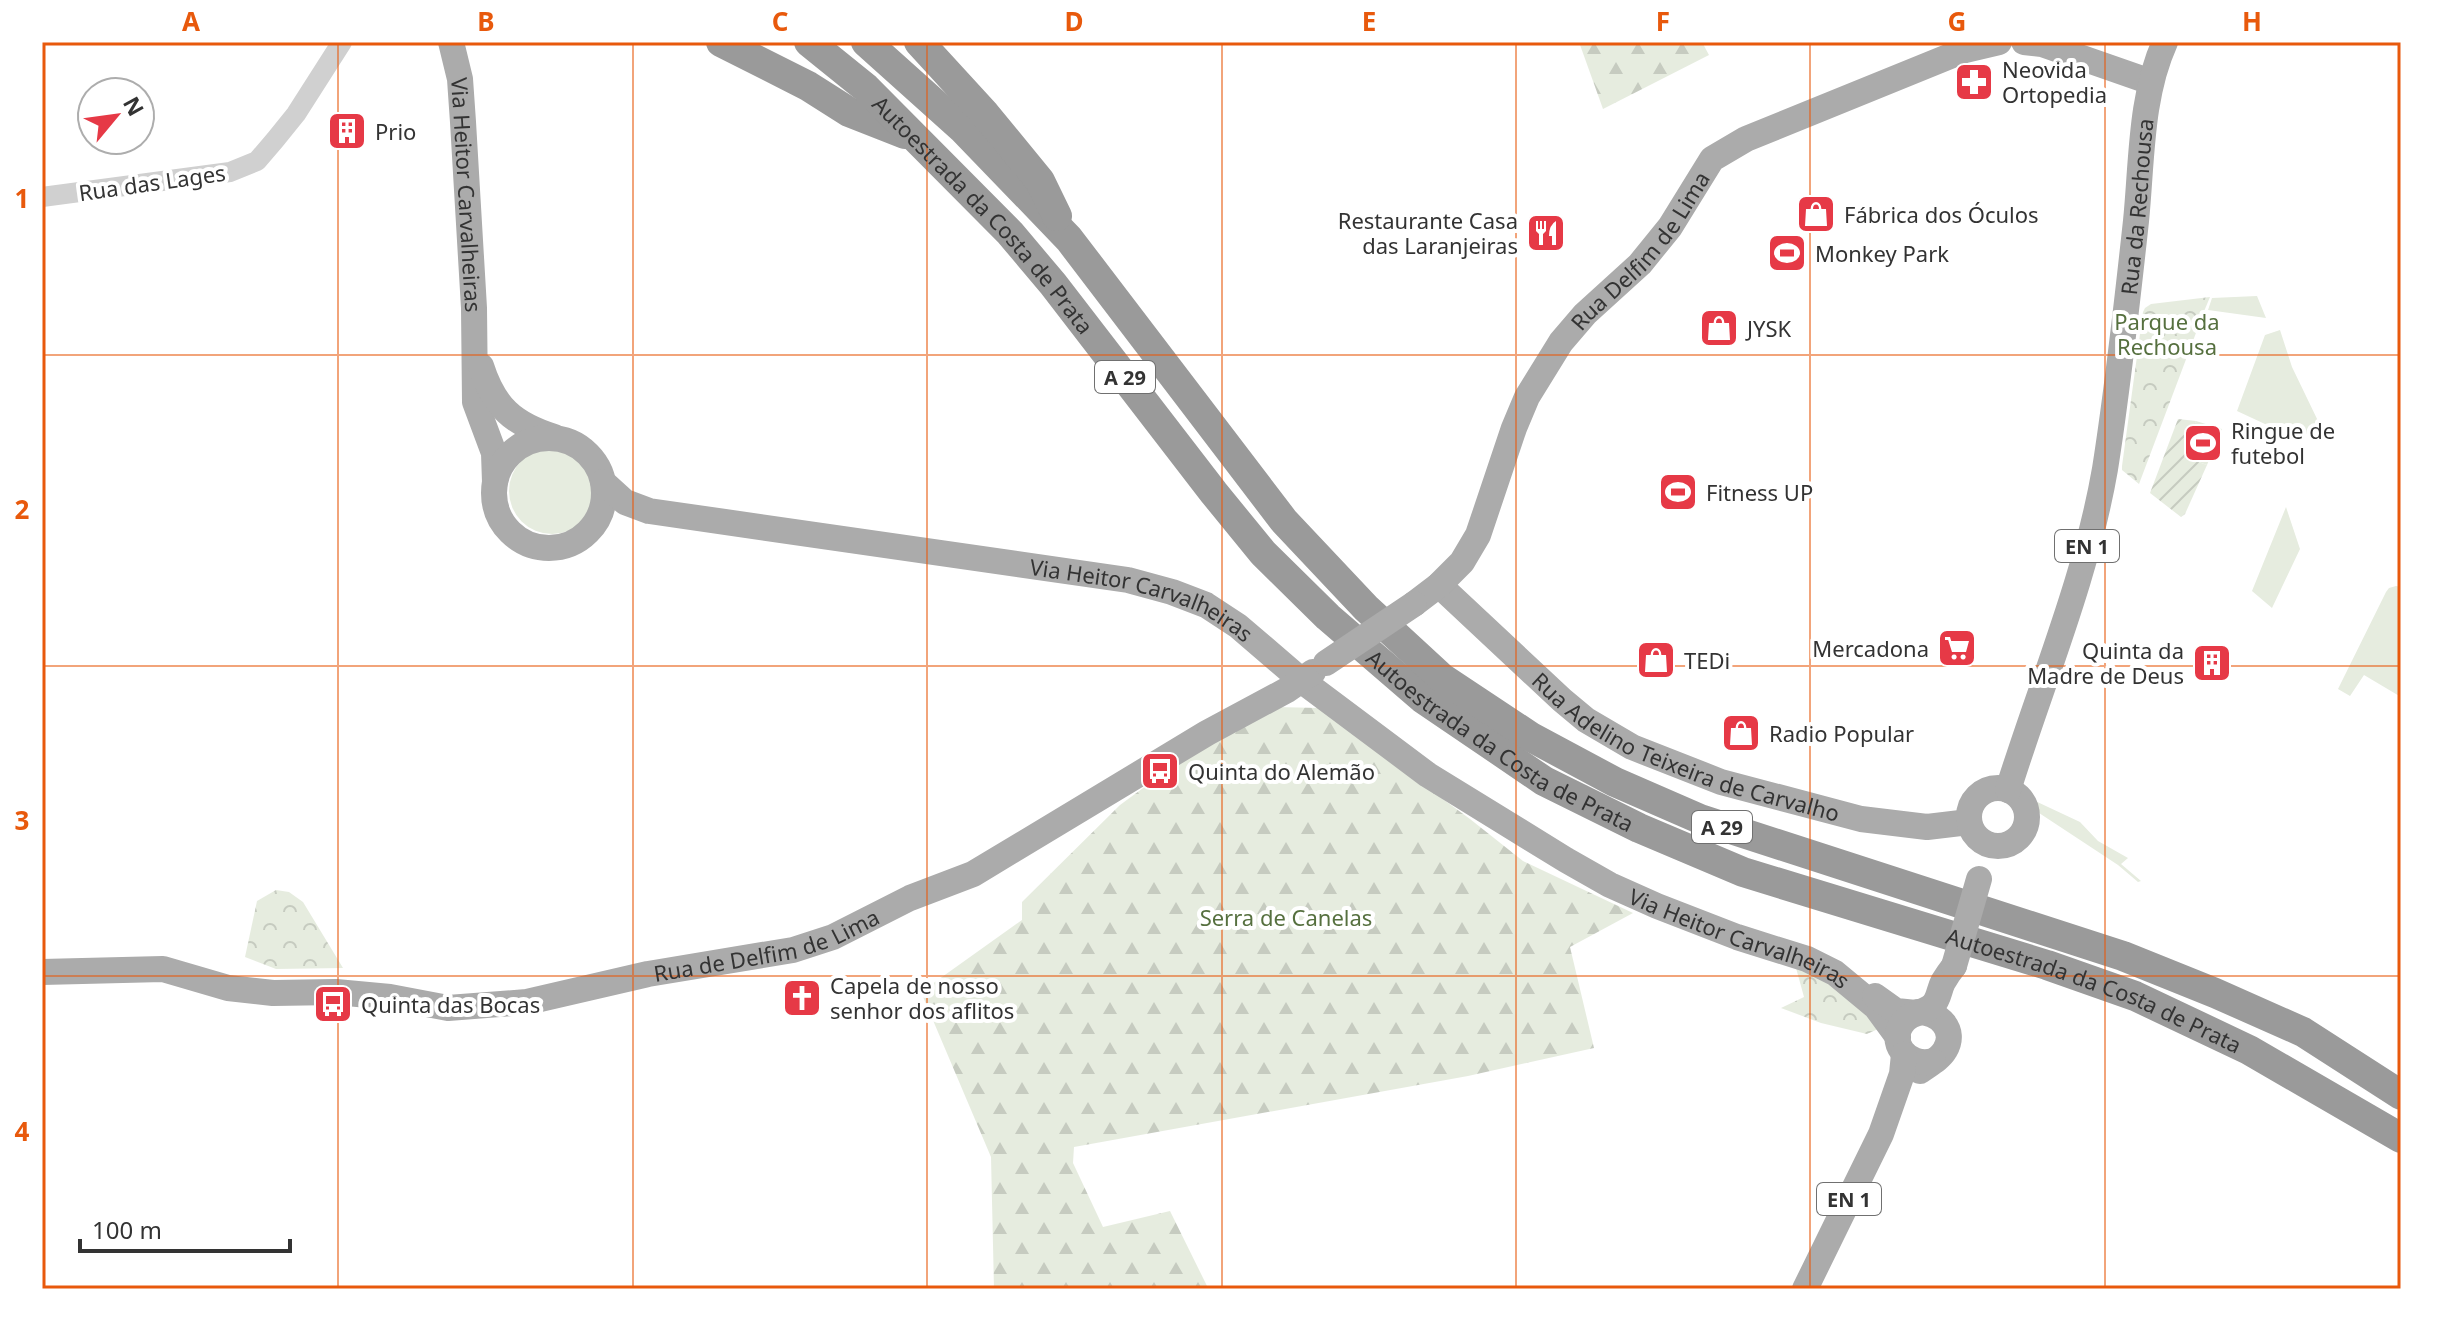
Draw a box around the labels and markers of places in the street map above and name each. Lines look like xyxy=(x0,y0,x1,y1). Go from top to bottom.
place label: Neovida Ortopedia xyxy=(2002,54,2107,109)
pharmacy icon: Neovida Ortopedia xyxy=(1953,61,1995,103)
building icon: Prio xyxy=(326,110,368,152)
place label: Prio xyxy=(375,116,416,146)
shop icon: Fábrica dos Óculos xyxy=(1795,193,1837,235)
place label: Fábrica dos Óculos xyxy=(1844,199,2039,229)
place label: Restaurante Casa das Laranjeiras xyxy=(1338,205,1518,260)
restaurant icon: Restaurante Casa das Laranjeiras xyxy=(1525,212,1567,254)
sports icon: Monkey Park xyxy=(1766,232,1808,274)
place label: Monkey Park xyxy=(1815,238,1949,268)
shop icon: JYSK xyxy=(1698,307,1740,349)
place label: JYSK xyxy=(1745,313,1792,343)
place label: Ringue de futebol xyxy=(2231,415,2335,470)
sports icon: Ringue de futebol xyxy=(2182,422,2224,464)
sports icon: Fitness UP xyxy=(1657,471,1699,513)
place label: Fitness UP xyxy=(1706,477,1813,507)
supermarket icon: Mercadona xyxy=(1936,627,1978,669)
place label: Mercadona xyxy=(1812,633,1929,663)
place label: Quinta da Madre de Deus xyxy=(2027,635,2184,690)
shop icon: TEDi xyxy=(1635,639,1677,681)
building icon: Quinta da Madre de Deus xyxy=(2191,642,2233,684)
place label: TEDi xyxy=(1684,645,1730,675)
shop icon: Radio Popular xyxy=(1720,712,1762,754)
place label: Radio Popular xyxy=(1769,718,1914,748)
bus stop icon: Quinta do Alemão xyxy=(1139,750,1181,792)
place label: Quinta do Alemão xyxy=(1188,756,1375,786)
place label: Capela de nosso senhor dos aflitos xyxy=(830,970,1014,1025)
church icon: Capela de nosso senhor dos aflitos xyxy=(781,977,823,1019)
bus stop icon: Quinta das Bocas xyxy=(312,983,354,1025)
place label: Quinta das Bocas xyxy=(361,989,540,1019)

